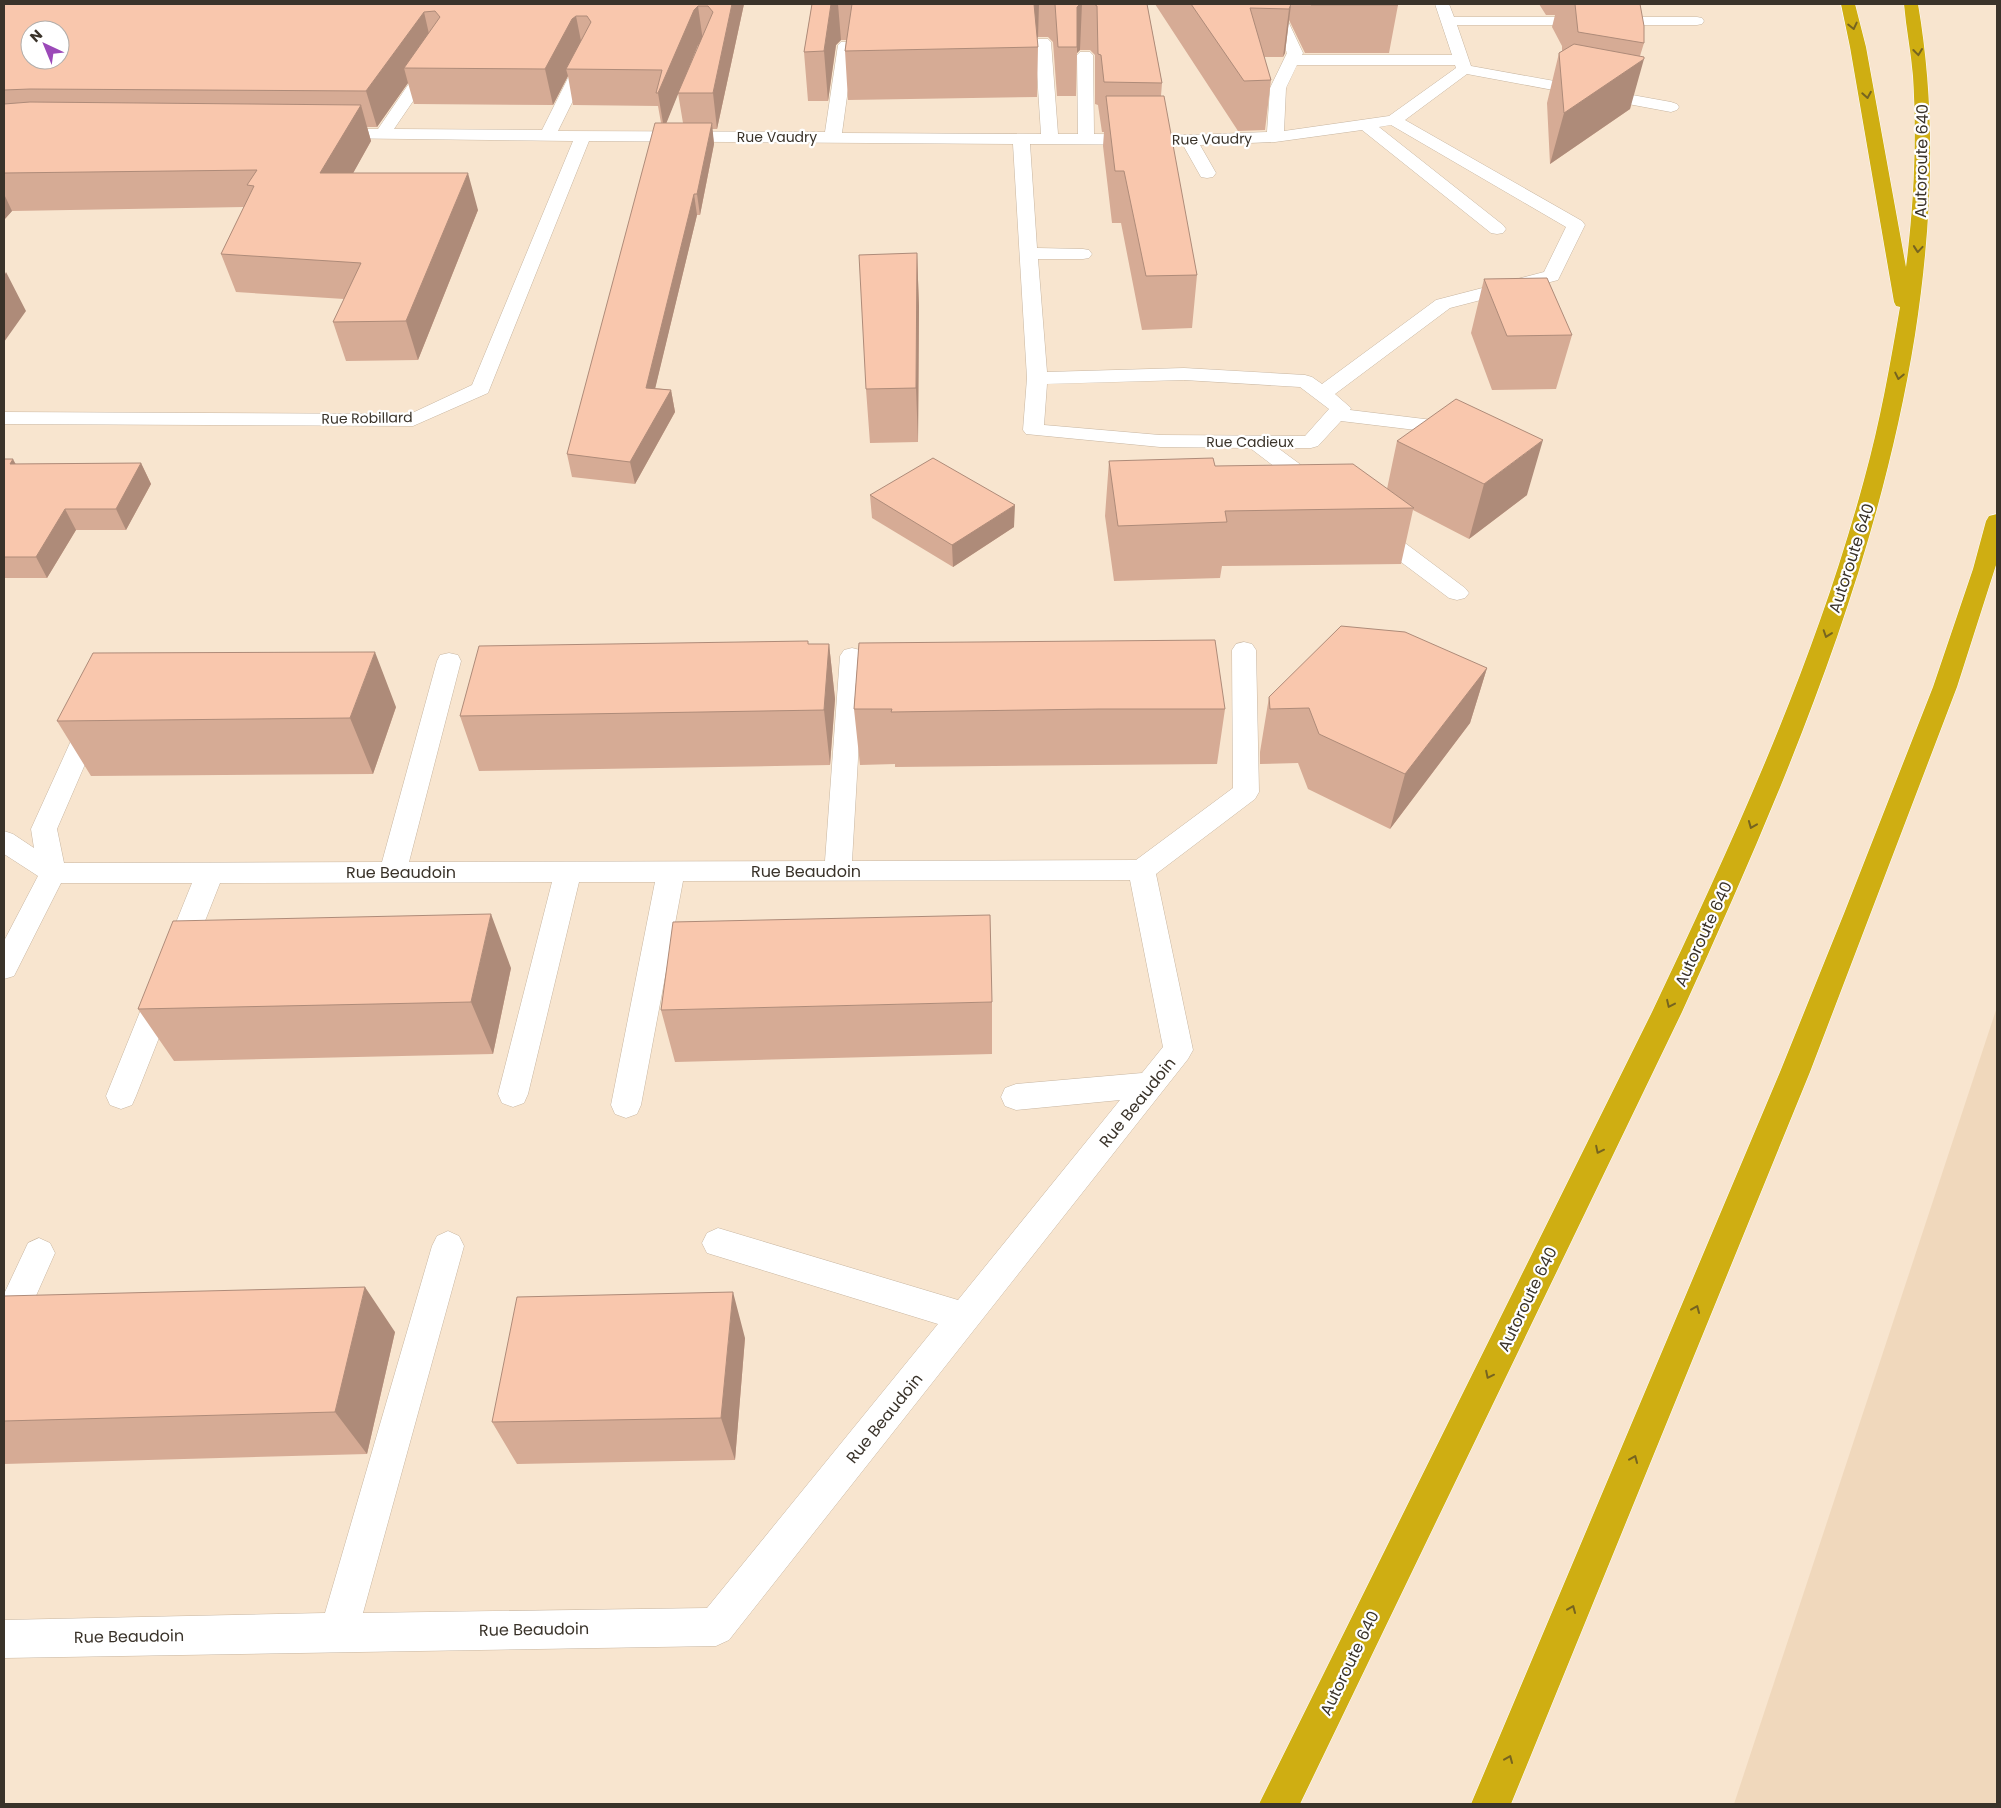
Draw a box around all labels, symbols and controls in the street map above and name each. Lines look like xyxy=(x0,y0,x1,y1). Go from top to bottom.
north arrow xyxy=(20,20,70,70)
one-way arrow xyxy=(1847,21,1858,30)
text: N xyxy=(25,25,47,46)
one-way arrow xyxy=(1912,48,1923,56)
one-way arrow xyxy=(1861,91,1871,100)
street label: Autoroute 640 xyxy=(1909,104,1934,218)
street label: Rue Vaudry xyxy=(737,127,817,147)
street label: Rue Vaudry xyxy=(1172,128,1252,150)
one-way arrow xyxy=(1913,245,1924,253)
one-way arrow xyxy=(1894,372,1905,381)
street label: Rue Robillard xyxy=(321,407,413,429)
street label: Rue Cadieux xyxy=(1206,432,1294,452)
street label: Autoroute 640 xyxy=(1823,500,1880,616)
one-way arrow xyxy=(1823,629,1833,637)
one-way arrow xyxy=(1748,820,1759,829)
street label: Rue Beaudoin xyxy=(751,860,861,883)
street label: Rue Beaudoin xyxy=(346,861,456,884)
street label: Autoroute 640 xyxy=(1669,878,1738,991)
one-way arrow xyxy=(1666,999,1677,1008)
street label: Rue Beaudoin xyxy=(1094,1052,1181,1152)
one-way arrow xyxy=(1595,1145,1605,1154)
street label: Autoroute 640 xyxy=(1492,1243,1563,1355)
one-way arrow xyxy=(1690,1305,1701,1314)
street label: Rue Beaudoin xyxy=(841,1368,928,1468)
one-way arrow xyxy=(1485,1370,1495,1379)
one-way arrow xyxy=(1628,1455,1638,1464)
one-way arrow xyxy=(1565,1605,1576,1614)
street label: Autoroute 640 xyxy=(1314,1607,1385,1719)
street label: Rue Beaudoin xyxy=(479,1617,589,1642)
street label: Rue Beaudoin xyxy=(74,1624,184,1649)
one-way arrow xyxy=(1503,1755,1514,1764)

